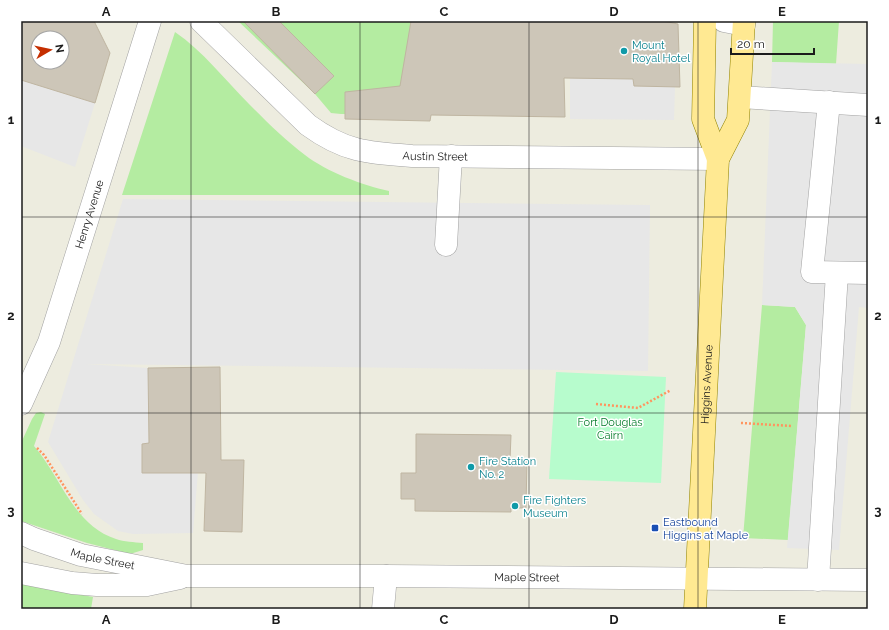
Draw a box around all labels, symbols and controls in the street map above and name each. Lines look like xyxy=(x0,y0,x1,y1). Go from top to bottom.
text: A xyxy=(102,4,111,19)
text: B xyxy=(272,4,281,19)
text: C xyxy=(440,4,449,19)
text: D xyxy=(609,4,619,19)
text: E xyxy=(778,4,786,19)
north arrow xyxy=(30,30,70,70)
scale bar xyxy=(731,30,814,56)
text: 20 m xyxy=(737,37,765,51)
place label: Mount Royal Hotel xyxy=(632,39,690,65)
text: N xyxy=(52,43,66,54)
marker: Mount Royal Hotel xyxy=(619,46,629,56)
text: 1 xyxy=(8,112,15,127)
text: 1 xyxy=(875,112,882,127)
street label: Austin Street xyxy=(402,149,468,163)
street label: Henry Avenue xyxy=(72,178,106,250)
text: 2 xyxy=(7,308,15,323)
text: 2 xyxy=(874,308,882,323)
street label: Higgins Avenue xyxy=(698,344,715,424)
park label: Fort Douglas Cairn xyxy=(577,416,643,442)
place label: Fire Station No. 2 xyxy=(479,455,536,481)
marker: Fire Station No. 2 xyxy=(466,462,476,472)
place label: Fire Fighters Museum xyxy=(523,494,586,520)
marker: Fire Fighters Museum xyxy=(510,501,520,511)
text: 3 xyxy=(7,503,15,518)
text: 3 xyxy=(874,503,882,518)
place label: Eastbound Higgins at Maple xyxy=(663,516,749,542)
marker: Eastbound Higgins at Maple xyxy=(650,523,660,533)
street label: Maple Street xyxy=(69,545,136,572)
street label: Maple Street xyxy=(494,570,560,584)
text: A xyxy=(102,612,111,627)
text: B xyxy=(272,612,281,627)
text: C xyxy=(440,612,449,627)
text: D xyxy=(609,612,619,627)
text: E xyxy=(778,612,786,627)

